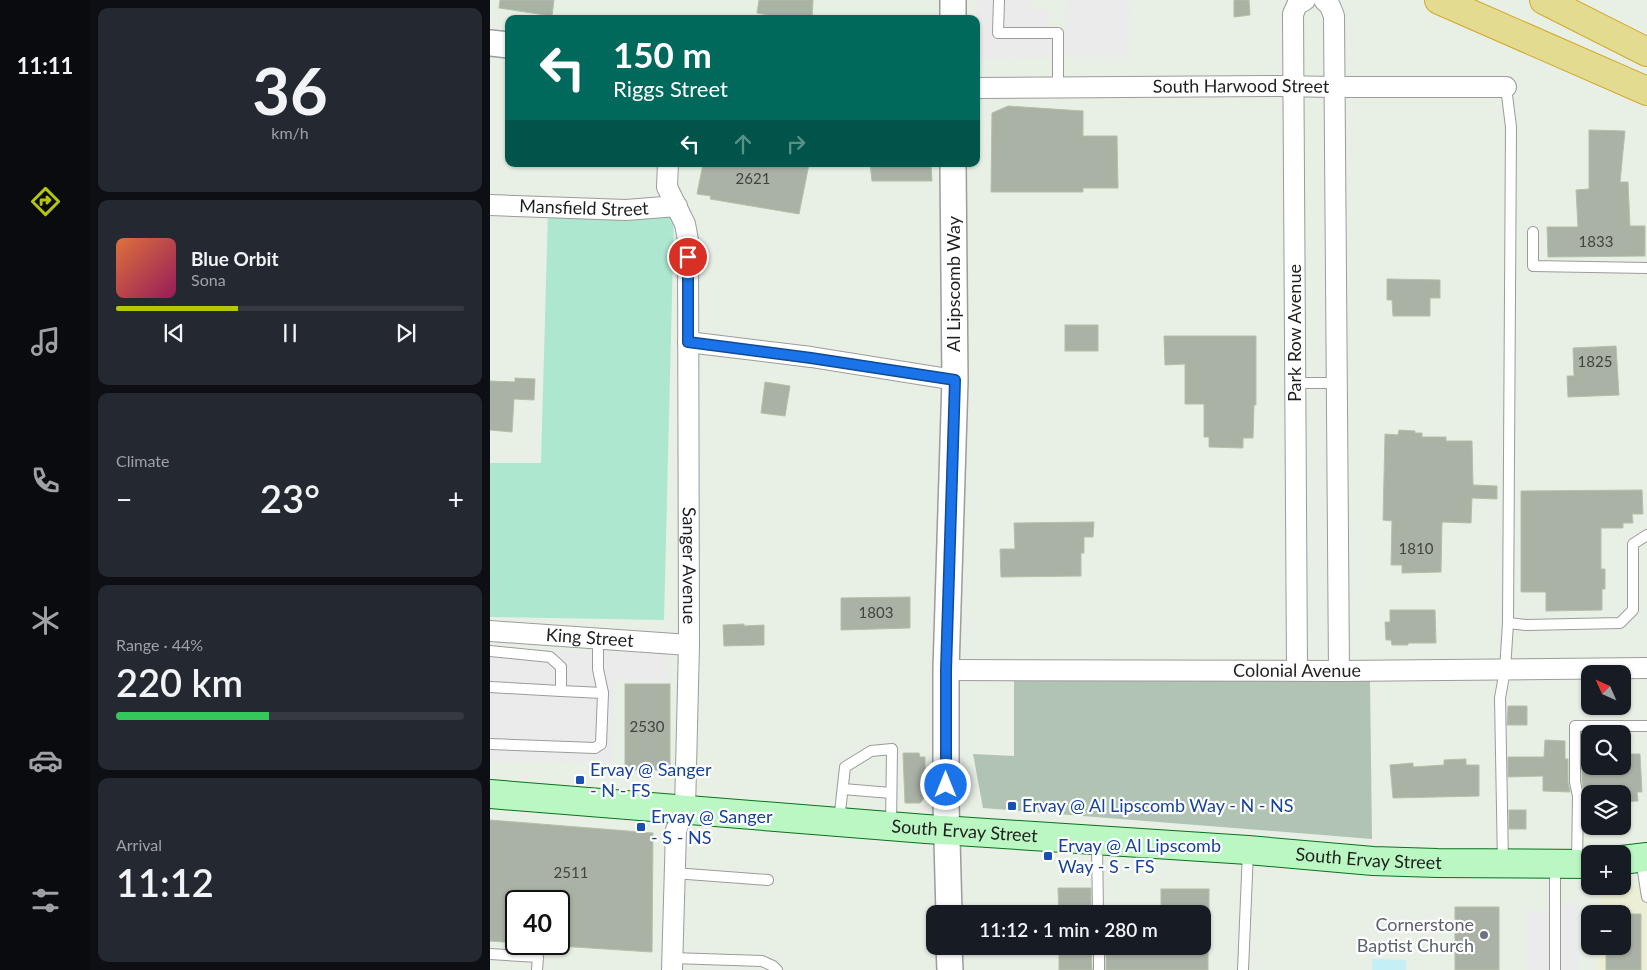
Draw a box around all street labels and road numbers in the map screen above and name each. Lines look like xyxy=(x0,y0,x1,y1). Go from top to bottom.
street label: South Harwood Street xyxy=(1153,74,1330,97)
street label: Mansfield Street xyxy=(519,194,650,220)
street label: Al Lipscomb Way xyxy=(942,215,964,352)
street label: Park Row Avenue xyxy=(1283,264,1305,402)
street label: Sanger Avenue xyxy=(679,507,701,624)
street label: King Street xyxy=(545,623,635,651)
street label: Colonial Avenue xyxy=(1233,659,1361,681)
street label: South Ervay Street xyxy=(891,814,1039,846)
street label: South Ervay Street xyxy=(1295,842,1442,873)

